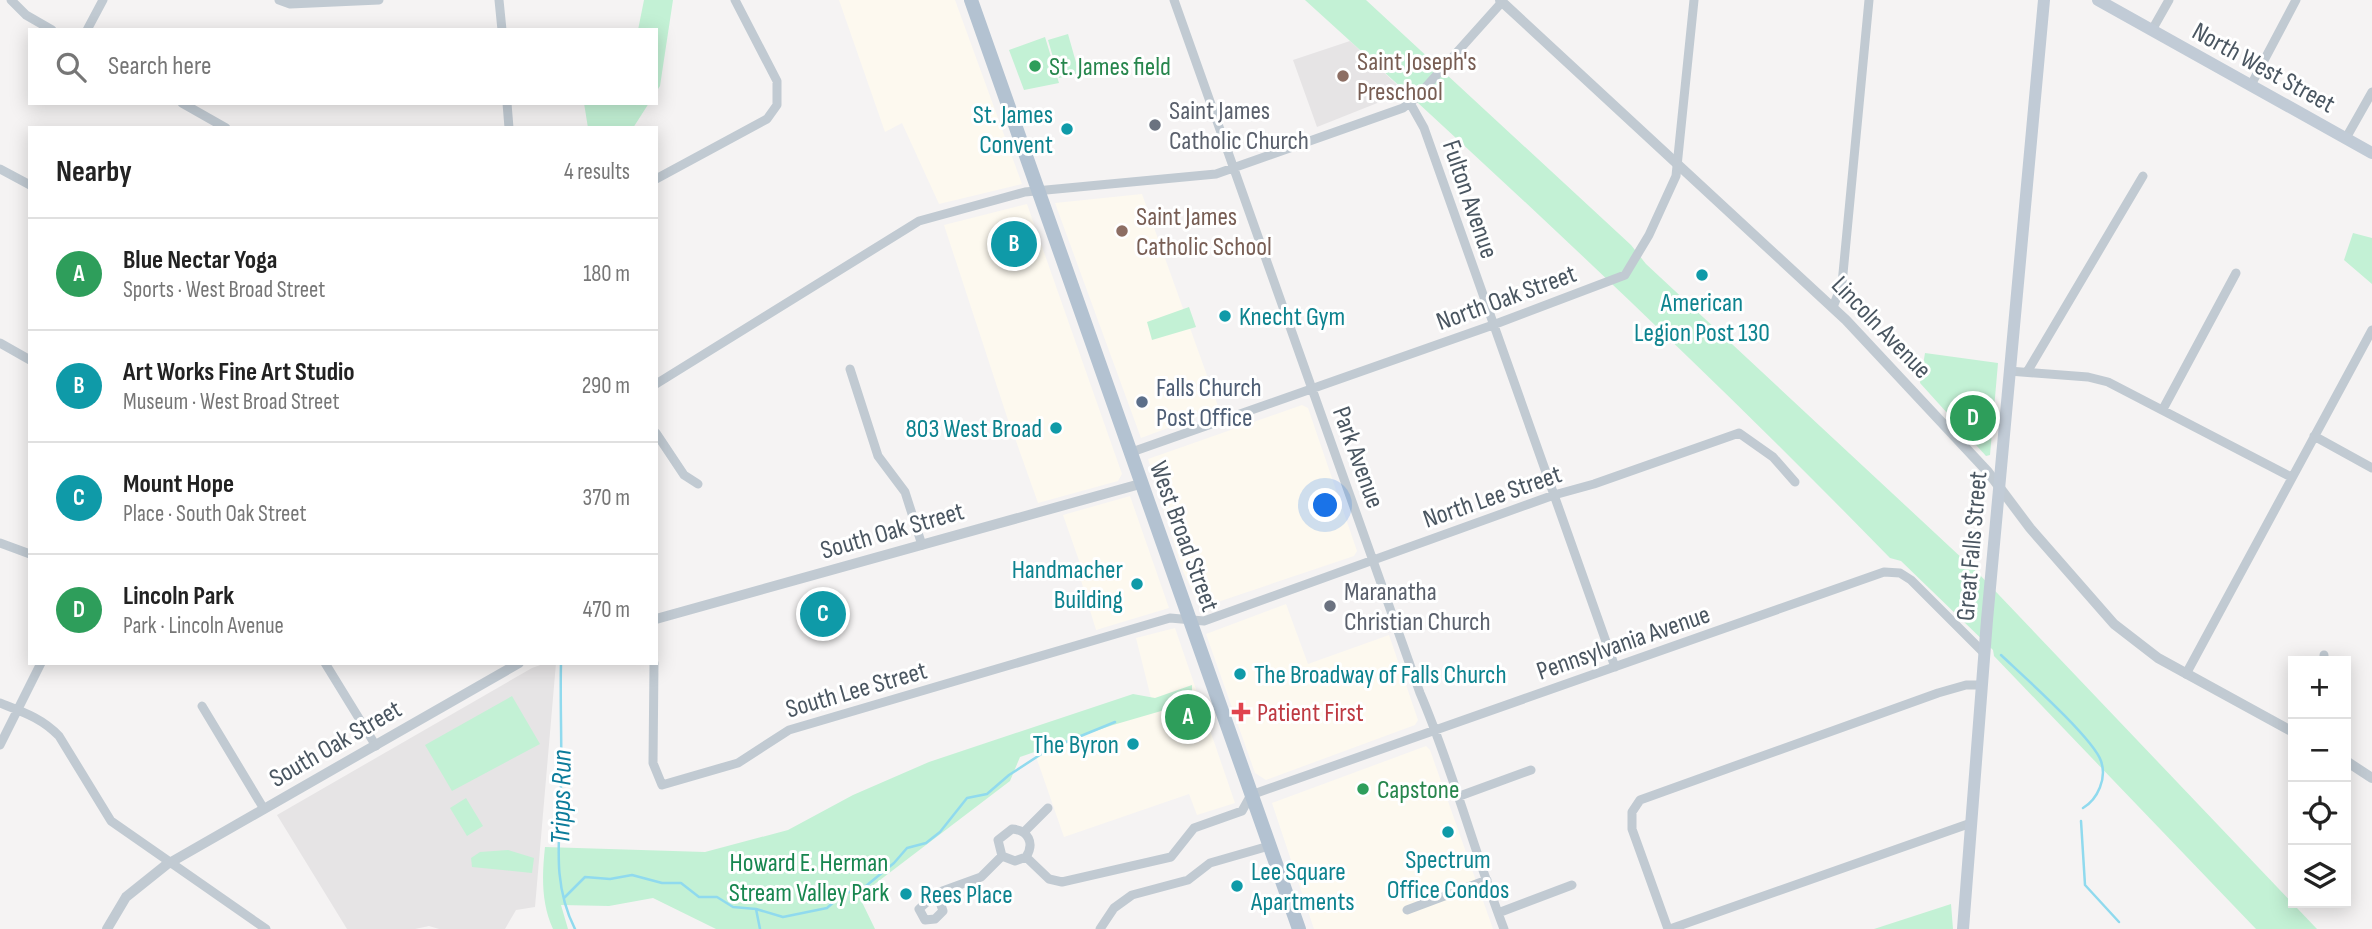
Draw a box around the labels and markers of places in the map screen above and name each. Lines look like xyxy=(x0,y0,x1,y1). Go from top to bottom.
place label: Saint Joseph's Preschool xyxy=(1357,47,1477,108)
place label: St. James field xyxy=(1049,52,1171,83)
marker: St. James field xyxy=(1027,58,1043,74)
marker: Saint Joseph's Preschool xyxy=(1335,68,1351,84)
place label: Saint James Catholic Church xyxy=(1169,96,1309,157)
place label: St. James Convent xyxy=(973,100,1053,161)
marker: Saint James Catholic Church xyxy=(1147,117,1163,133)
marker: St. James Convent xyxy=(1059,121,1075,137)
place label: Saint James Catholic School xyxy=(1136,202,1272,263)
pin: B xyxy=(991,218,1037,270)
marker: Saint James Catholic School xyxy=(1114,223,1130,239)
marker: American Legion Post 130 xyxy=(1694,267,1710,283)
place label: American Legion Post 130 xyxy=(1634,288,1770,349)
place label: Knecht Gym xyxy=(1239,302,1345,333)
marker: Knecht Gym xyxy=(1217,308,1233,324)
place label: Falls Church Post Office xyxy=(1156,373,1262,434)
pin: D xyxy=(1950,392,1996,444)
marker: Falls Church Post Office xyxy=(1134,394,1150,410)
place label: 803 West Broad xyxy=(905,414,1042,445)
marker: 803 West Broad xyxy=(1048,420,1064,436)
place label: Handmacher Building xyxy=(1012,555,1124,616)
marker: Handmacher Building xyxy=(1129,576,1145,592)
place label: Maranatha Christian Church xyxy=(1344,577,1491,638)
pin: C xyxy=(800,588,846,640)
marker: Maranatha Christian Church xyxy=(1322,598,1338,614)
place label: The Broadway of Falls Church xyxy=(1254,660,1507,691)
marker: The Broadway of Falls Church xyxy=(1232,666,1248,682)
pin: A xyxy=(1165,691,1211,743)
place label: Patient First xyxy=(1257,698,1364,729)
marker: Patient First xyxy=(1231,702,1251,722)
place label: The Byron xyxy=(1033,730,1119,761)
marker: The Byron xyxy=(1125,736,1141,752)
place label: Capstone xyxy=(1377,775,1459,806)
marker: Capstone xyxy=(1355,781,1371,797)
marker: Spectrum Office Condos xyxy=(1440,824,1456,840)
place label: Spectrum Office Condos xyxy=(1387,845,1509,906)
place label: Lee Square Apartments xyxy=(1250,857,1355,918)
marker: Lee Square Apartments xyxy=(1229,878,1245,894)
place label: Rees Place xyxy=(920,880,1013,911)
marker: Rees Place xyxy=(898,886,914,902)

